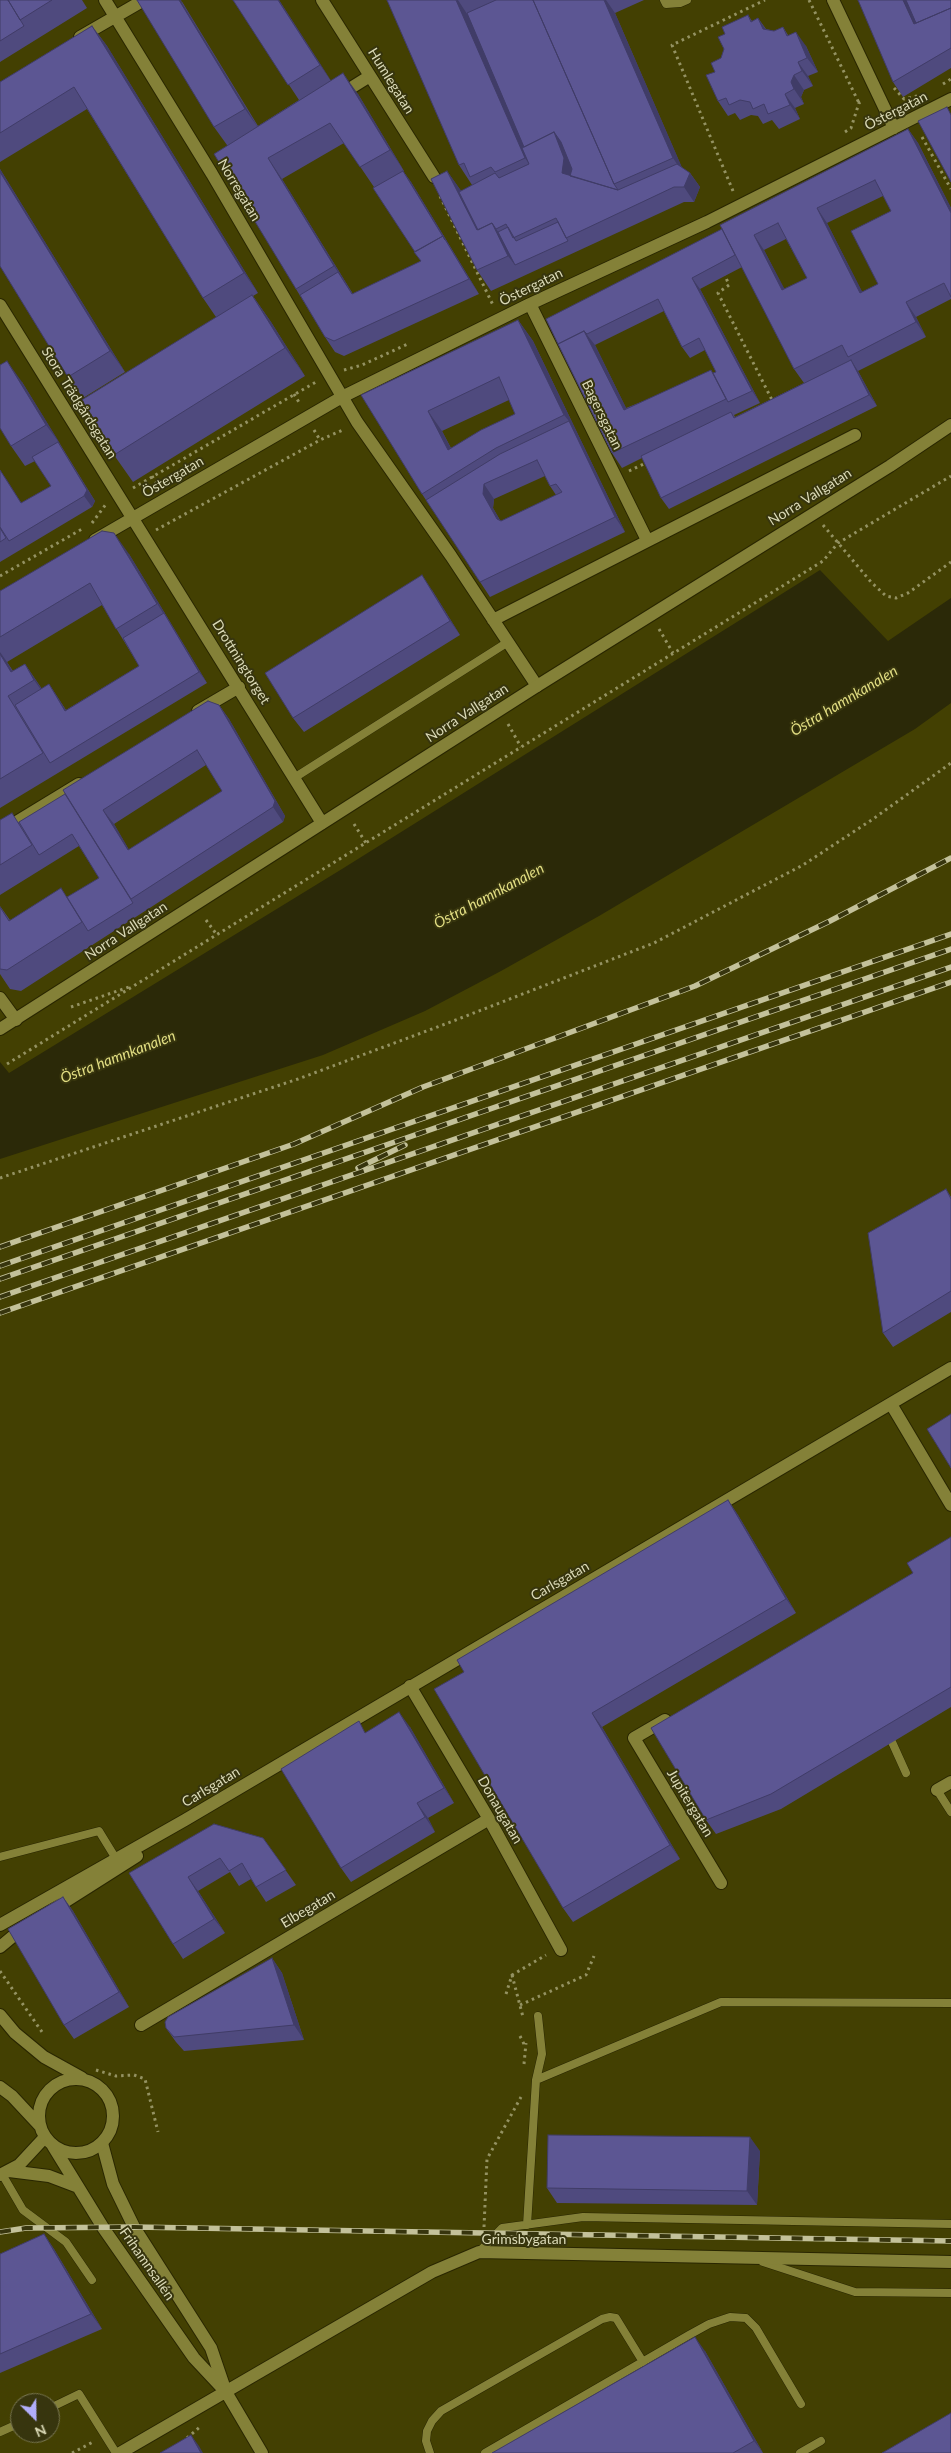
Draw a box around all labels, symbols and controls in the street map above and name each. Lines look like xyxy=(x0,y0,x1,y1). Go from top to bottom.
street label: Humlegatan xyxy=(364,45,418,117)
street label: Östergatan xyxy=(862,88,930,134)
street label: Norregatan xyxy=(214,156,264,224)
street label: Östergatan xyxy=(497,264,565,310)
street label: Stora Trädgårdsgatan xyxy=(38,344,120,462)
street label: Bagersgatan xyxy=(578,377,626,453)
street label: Östergatan xyxy=(139,453,207,501)
street label: Norra Vallgatan xyxy=(765,465,855,529)
street label: Drottningtorget xyxy=(208,617,274,707)
water label: Östra hamnkanalen xyxy=(787,662,901,740)
street label: Norra Vallgatan xyxy=(423,680,511,746)
water label: Östra hamnkanalen xyxy=(431,859,547,933)
street label: Norra Vallgatan xyxy=(82,898,170,964)
water label: Östra hamnkanalen xyxy=(58,1027,178,1087)
street label: Carlsgatan xyxy=(528,1558,592,1604)
street label: Carlsgatan xyxy=(179,1763,243,1811)
street label: Jupitergatan xyxy=(663,1766,717,1840)
street label: Donaugatan xyxy=(474,1773,526,1847)
street label: Elbegatan xyxy=(278,1886,338,1932)
street label: Frihamnsallén xyxy=(116,2224,178,2304)
street label: Grimsbygatan xyxy=(482,2231,566,2247)
north arrow xyxy=(10,2393,60,2443)
text: N xyxy=(32,2421,49,2441)

